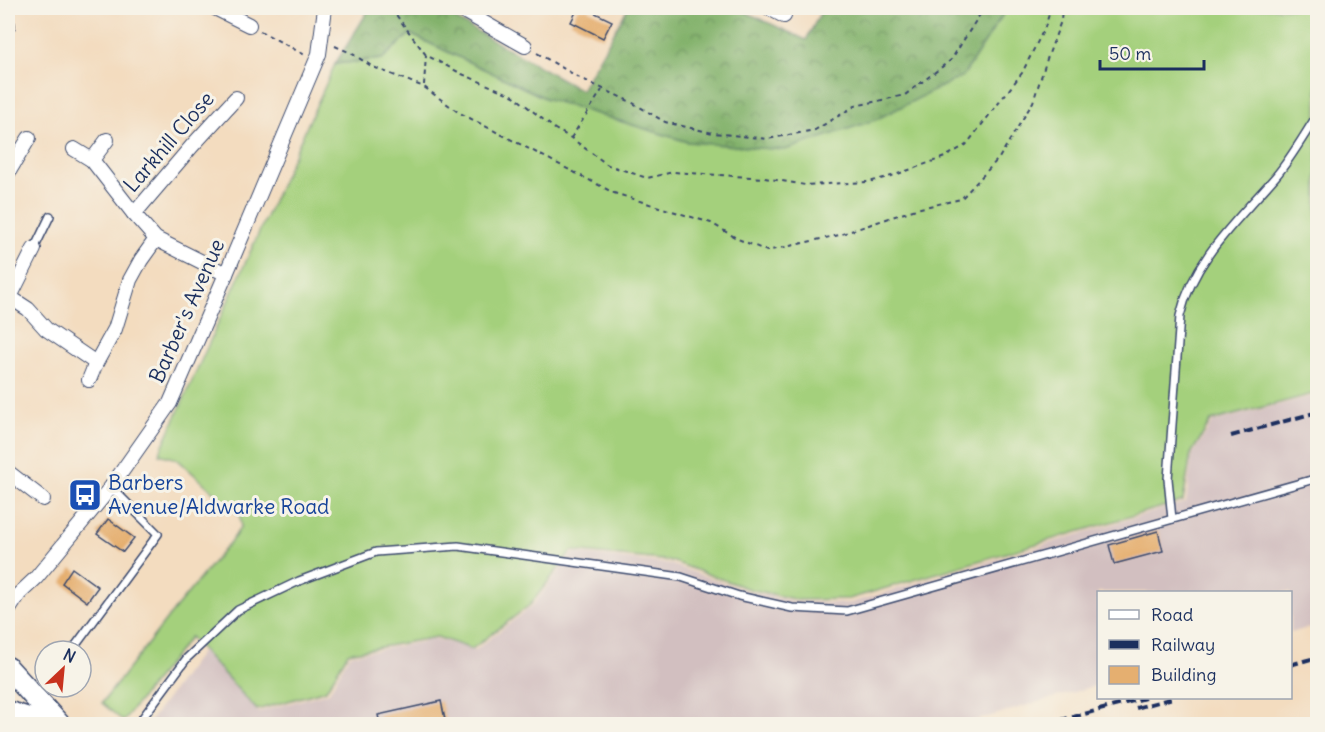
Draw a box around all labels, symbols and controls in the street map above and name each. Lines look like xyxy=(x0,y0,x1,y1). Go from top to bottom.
scale bar xyxy=(1100,33,1204,71)
text: 50 m xyxy=(1109,42,1151,65)
street label: Larkhill Close xyxy=(117,86,220,198)
street label: Barber's Avenue xyxy=(143,235,230,387)
place label: Barbers Avenue/Aldwarke Road xyxy=(108,469,329,520)
bus stop icon: Barbers Avenue/Aldwarke Road xyxy=(67,477,103,513)
legend xyxy=(1097,591,1292,699)
text: Road xyxy=(1151,603,1194,626)
text: Railway xyxy=(1151,633,1215,656)
north arrow xyxy=(33,639,93,699)
text: N xyxy=(60,644,79,667)
text: Building xyxy=(1151,663,1216,686)

